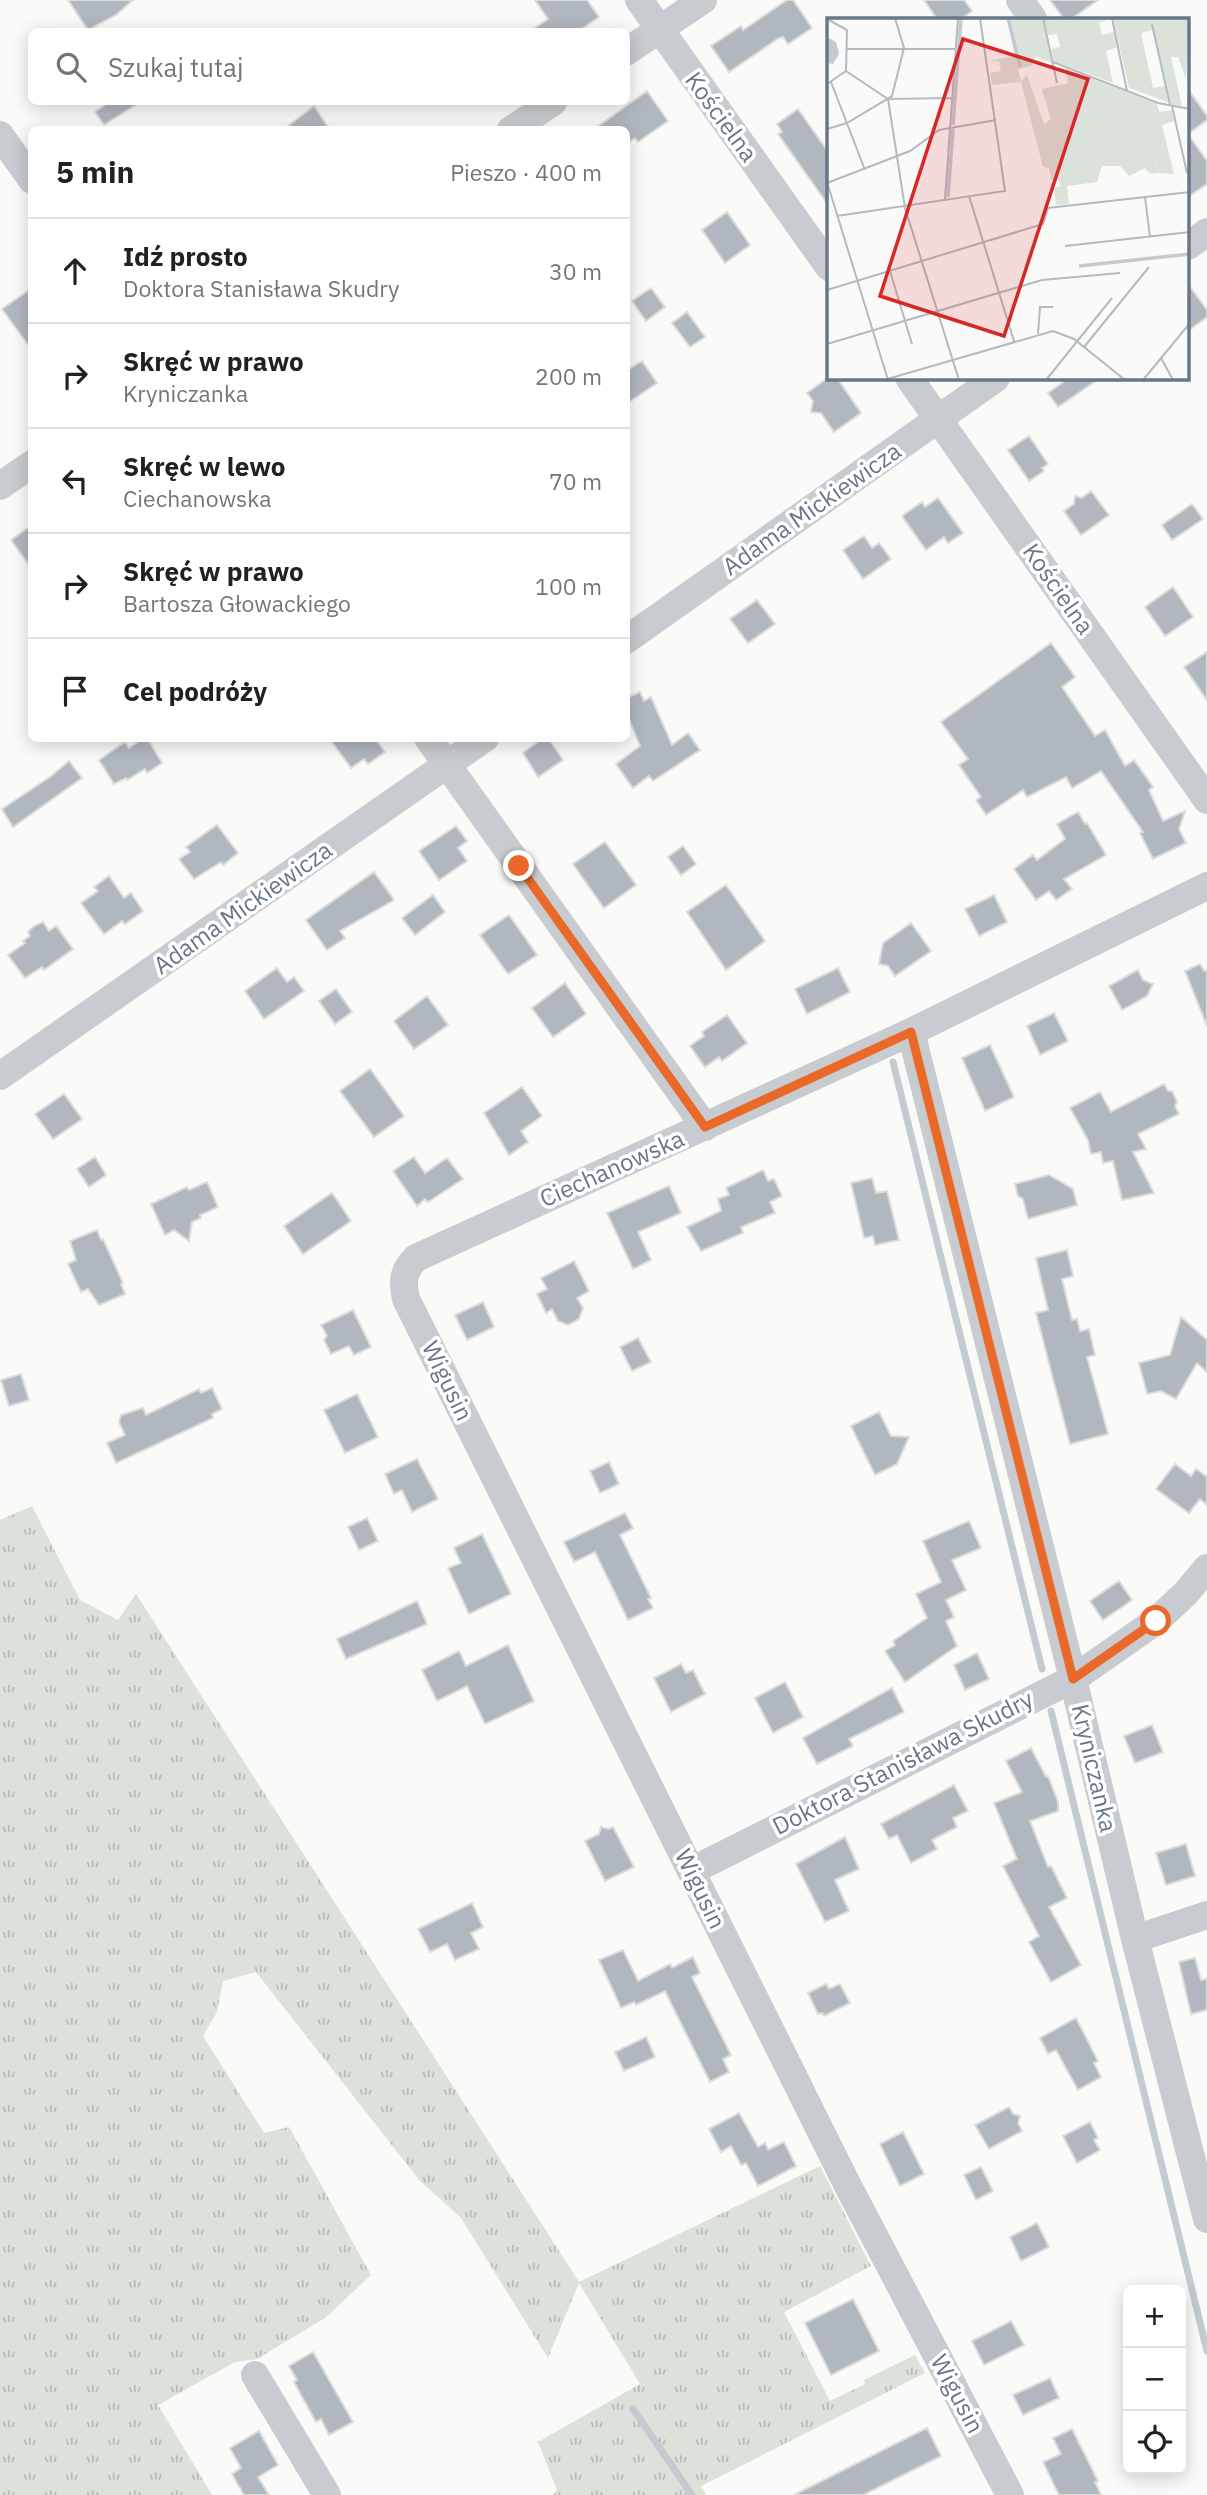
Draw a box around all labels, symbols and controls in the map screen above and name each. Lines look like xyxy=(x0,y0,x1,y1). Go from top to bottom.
inset map xyxy=(827,18,1190,380)
search box xyxy=(28,28,630,105)
icon: search xyxy=(52,48,90,86)
text: Szukaj tutaj xyxy=(108,50,243,84)
street label: Kościelna xyxy=(678,65,765,168)
text: 5 min xyxy=(56,152,134,191)
text: Pieszo · 400 m xyxy=(450,157,602,187)
text: Idź prosto xyxy=(123,239,248,273)
icon: ahead xyxy=(56,252,94,290)
text: 30 m xyxy=(549,256,602,286)
text: Doktora Stanisława Skudry xyxy=(123,273,399,303)
text: Skręć w prawo xyxy=(123,344,304,378)
icon: right xyxy=(56,357,94,395)
text: 200 m xyxy=(535,361,602,391)
text: Kryniczanka xyxy=(123,378,248,408)
street label: Adama Mickiewicza xyxy=(716,434,907,582)
text: Skręć w lewo xyxy=(123,449,285,483)
icon: left xyxy=(56,462,94,500)
text: 70 m xyxy=(549,466,602,496)
text: Ciechanowska xyxy=(123,483,272,513)
street label: Kościelna xyxy=(1016,537,1102,640)
text: Skręć w prawo xyxy=(123,554,304,588)
icon: right xyxy=(56,567,94,605)
text: 100 m xyxy=(535,571,602,601)
text: Bartosza Głowackiego xyxy=(123,588,351,618)
icon: arrive xyxy=(56,672,94,710)
text: Cel podróży xyxy=(123,674,267,708)
street label: Adama Mickiewicza xyxy=(147,833,338,981)
route end xyxy=(503,850,534,881)
street label: Ciechanowska xyxy=(534,1122,689,1214)
street label: Wigusin xyxy=(415,1335,481,1426)
route start xyxy=(1140,1605,1171,1636)
street label: Doktora Stanisława Skudry xyxy=(767,1682,1038,1842)
street label: Kryniczanka xyxy=(1065,1701,1125,1835)
street label: Wigusin xyxy=(668,1843,734,1934)
map controls xyxy=(1123,2285,1186,2474)
button: + xyxy=(1123,2285,1186,2348)
button: − xyxy=(1123,2348,1186,2411)
street label: Wigusin xyxy=(924,2349,992,2439)
button: locate xyxy=(1123,2411,1186,2474)

